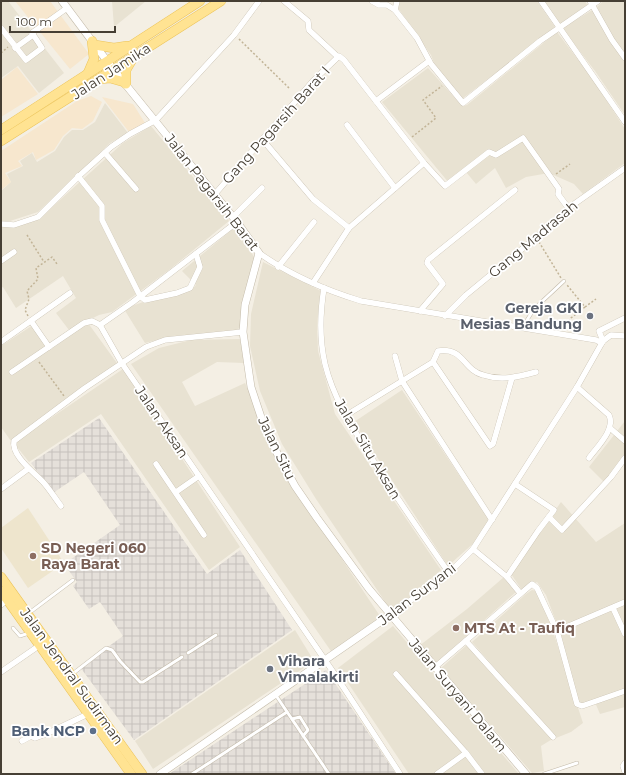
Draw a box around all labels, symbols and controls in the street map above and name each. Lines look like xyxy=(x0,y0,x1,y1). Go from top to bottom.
scale bar xyxy=(10,8,115,34)
text: 100 m xyxy=(16,14,52,29)
street label: Jalan Jamika xyxy=(67,39,154,104)
street label: Gang Pagarsih Barat I xyxy=(218,62,334,188)
street label: Jalan Pagarsih Barat xyxy=(160,129,263,254)
street label: Gang Madrasah xyxy=(485,196,581,282)
place label: Gereja GKI Mesias Bandung xyxy=(460,299,582,333)
marker: Gereja GKI Mesias Bandung xyxy=(585,311,595,321)
street label: Jalan Aksan xyxy=(131,382,193,462)
street label: Jalan Situ Aksan xyxy=(330,395,405,503)
street label: Jalan Situ xyxy=(254,413,300,482)
place label: SD Negeri 060 Raya Barat xyxy=(41,539,146,573)
marker: SD Negeri 060 Raya Barat xyxy=(28,551,38,561)
street label: Jalan Suryani xyxy=(374,559,459,630)
street label: Jalan Jendral Sudirman xyxy=(16,603,128,748)
place label: MTS At - Taufiq xyxy=(464,619,575,637)
marker: MTS At - Taufiq xyxy=(451,623,461,633)
street label: Jalan Suryani Dalam xyxy=(404,634,511,756)
place label: Vihara Vimalakirti xyxy=(277,652,359,686)
marker: Vihara Vimalakirti xyxy=(265,664,275,674)
place label: Bank NCP xyxy=(11,722,85,740)
marker: Bank NCP xyxy=(88,726,98,736)

